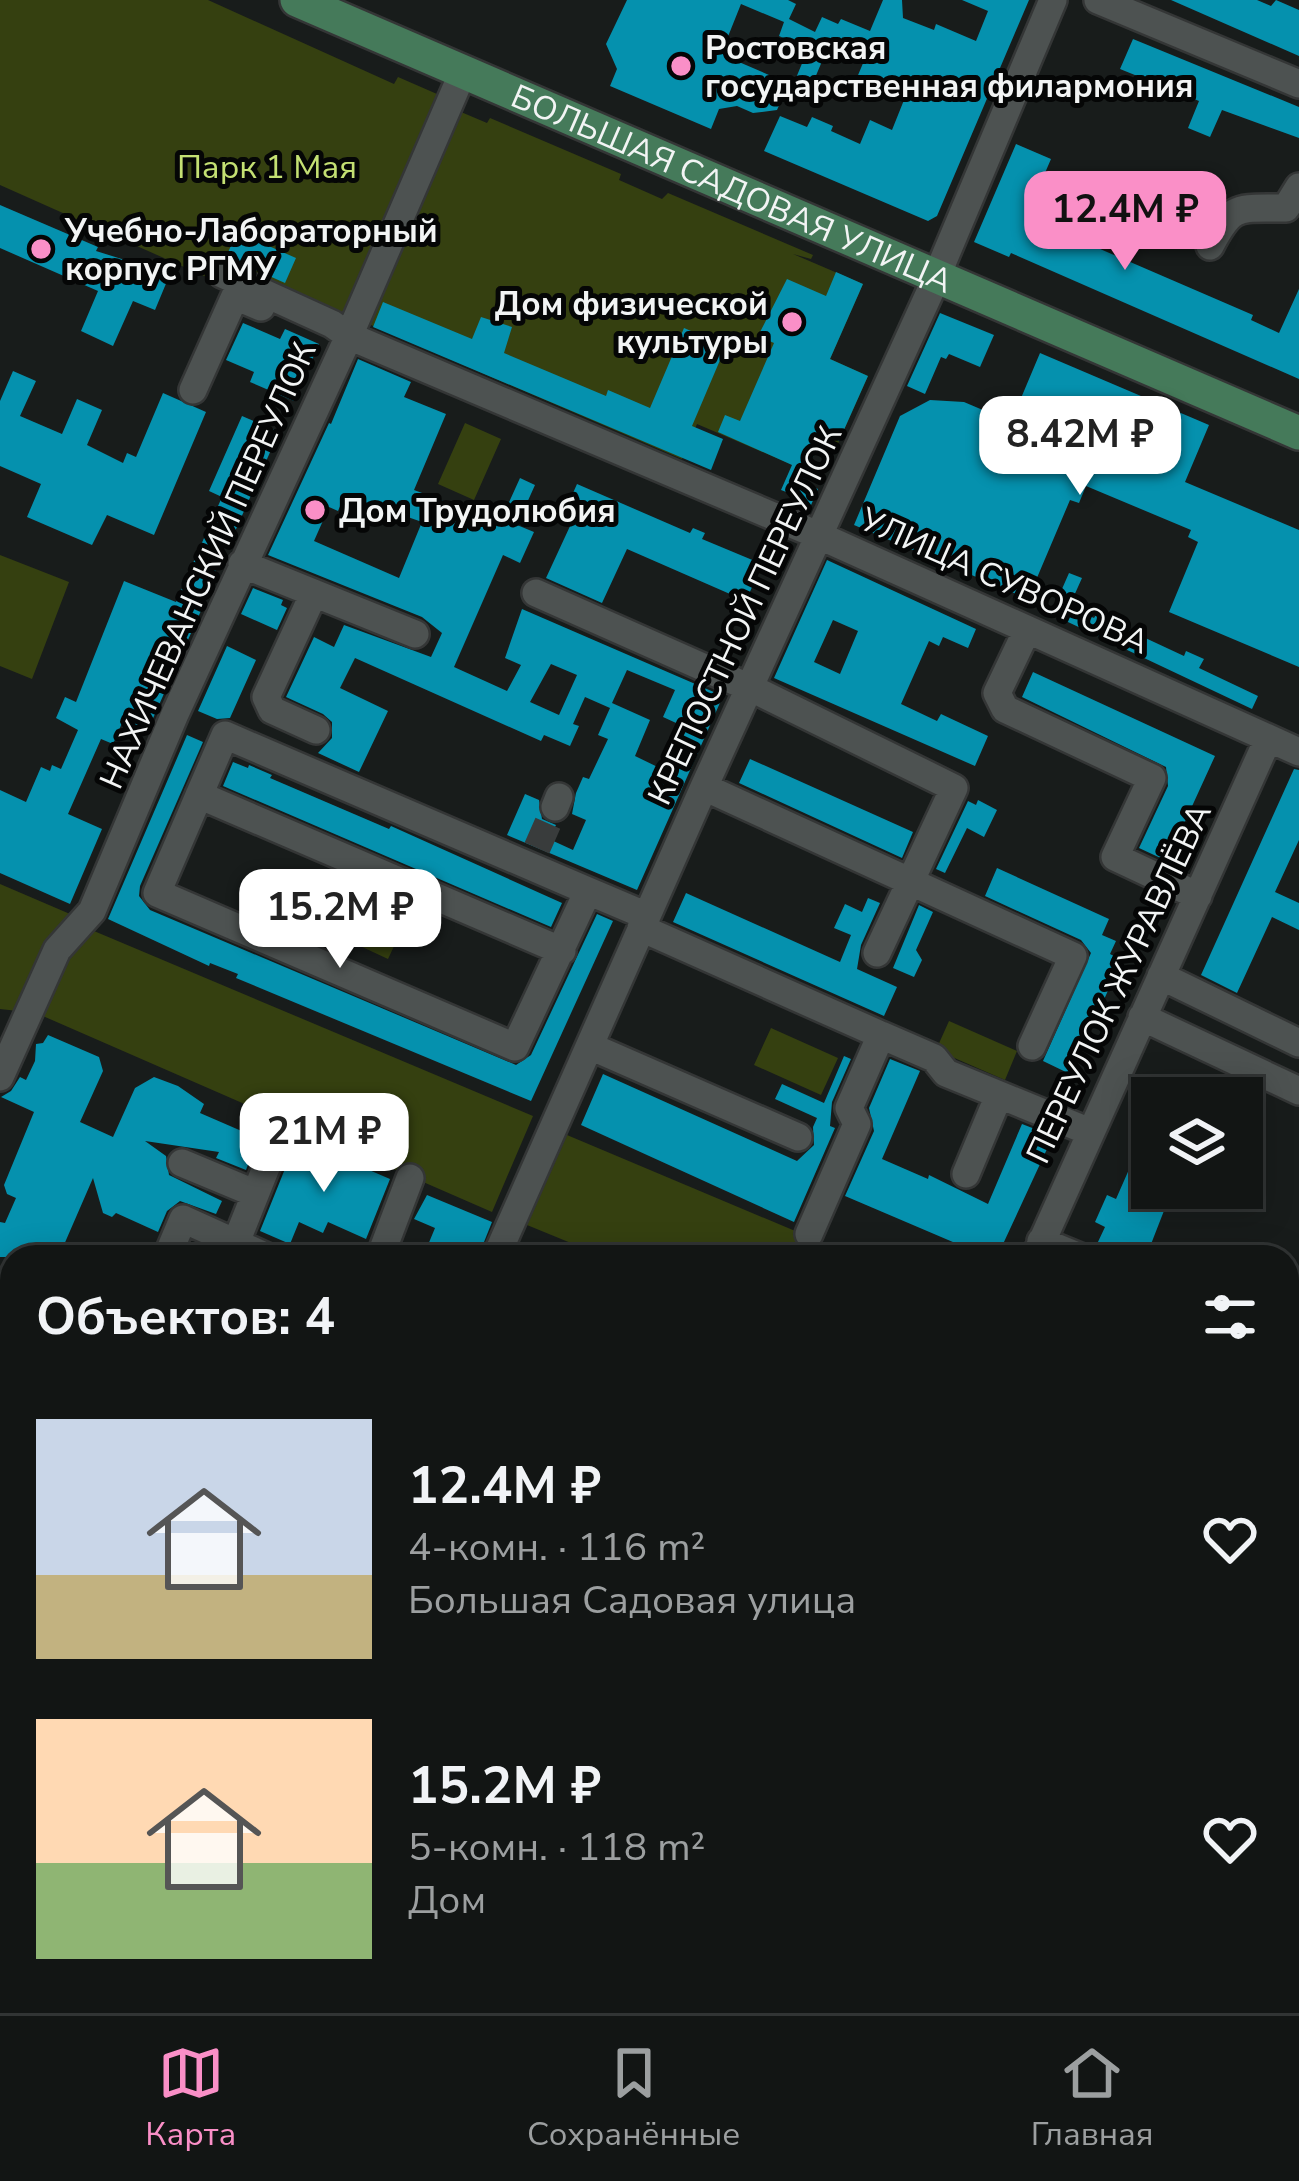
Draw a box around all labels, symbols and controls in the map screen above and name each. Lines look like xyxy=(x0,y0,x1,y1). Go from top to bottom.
place label: Ростовская государственная филармония xyxy=(705,26,1194,109)
marker: Ростовская государственная филармония xyxy=(668,53,694,79)
street label: БОЛЬШАЯ САДОВАЯ УЛИЦА xyxy=(504,74,959,305)
park label: Парк 1 Мая xyxy=(177,145,357,190)
pin: 12.4M ₽ xyxy=(1014,171,1236,273)
text: 12.4M ₽ xyxy=(1051,183,1199,236)
place label: Учебно-Лабораторный корпус РГМУ xyxy=(64,209,438,292)
marker: Учебно-Лабораторный корпус РГМУ xyxy=(28,236,54,262)
place label: Дом физической культуры xyxy=(495,282,768,365)
marker: Дом физической культуры xyxy=(779,309,805,335)
street label: НАХИЧЕВАНСКИЙ ПЕРЕУЛОК xyxy=(89,335,327,796)
pin: 8.42M ₽ xyxy=(969,396,1191,498)
text: 8.42M ₽ xyxy=(1006,408,1154,461)
street label: КРЕПОСТНОЙ ПЕРЕУЛОК xyxy=(638,419,853,812)
place label: Дом Трудолюбия xyxy=(339,489,616,534)
marker: Дом Трудолюбия xyxy=(302,497,328,523)
street label: УЛИЦА СУВОРОВА xyxy=(852,497,1156,665)
street label: ПЕРЕУЛОК ЖУРАВЛЁВА xyxy=(1016,796,1223,1171)
pin: 15.2M ₽ xyxy=(229,869,451,971)
text: 15.2M ₽ xyxy=(266,881,414,934)
map controls xyxy=(1131,1077,1263,1209)
button: layers xyxy=(1131,1077,1263,1209)
pin: 21M ₽ xyxy=(240,1093,408,1195)
text: 21M ₽ xyxy=(267,1105,381,1158)
text: Объектов: 4 xyxy=(36,1282,335,1352)
icon: filters xyxy=(1197,1284,1263,1350)
text: 12.4M ₽ xyxy=(408,1451,601,1521)
icon: home xyxy=(132,1467,276,1611)
icon: heart xyxy=(1197,1506,1263,1572)
text: 4-комн. · 116 m² xyxy=(408,1521,705,1574)
text: Большая Садовая улица xyxy=(408,1574,856,1627)
text: 15.2M ₽ xyxy=(408,1751,601,1821)
icon: home xyxy=(132,1767,276,1911)
icon: heart xyxy=(1197,1806,1263,1872)
text: 5-комн. · 118 m² xyxy=(408,1821,705,1874)
text: Дом xyxy=(408,1874,486,1927)
tab: Карта xyxy=(145,2040,236,2157)
tab: Сохранённые xyxy=(527,2040,740,2157)
tab: Главная xyxy=(1031,2040,1154,2157)

